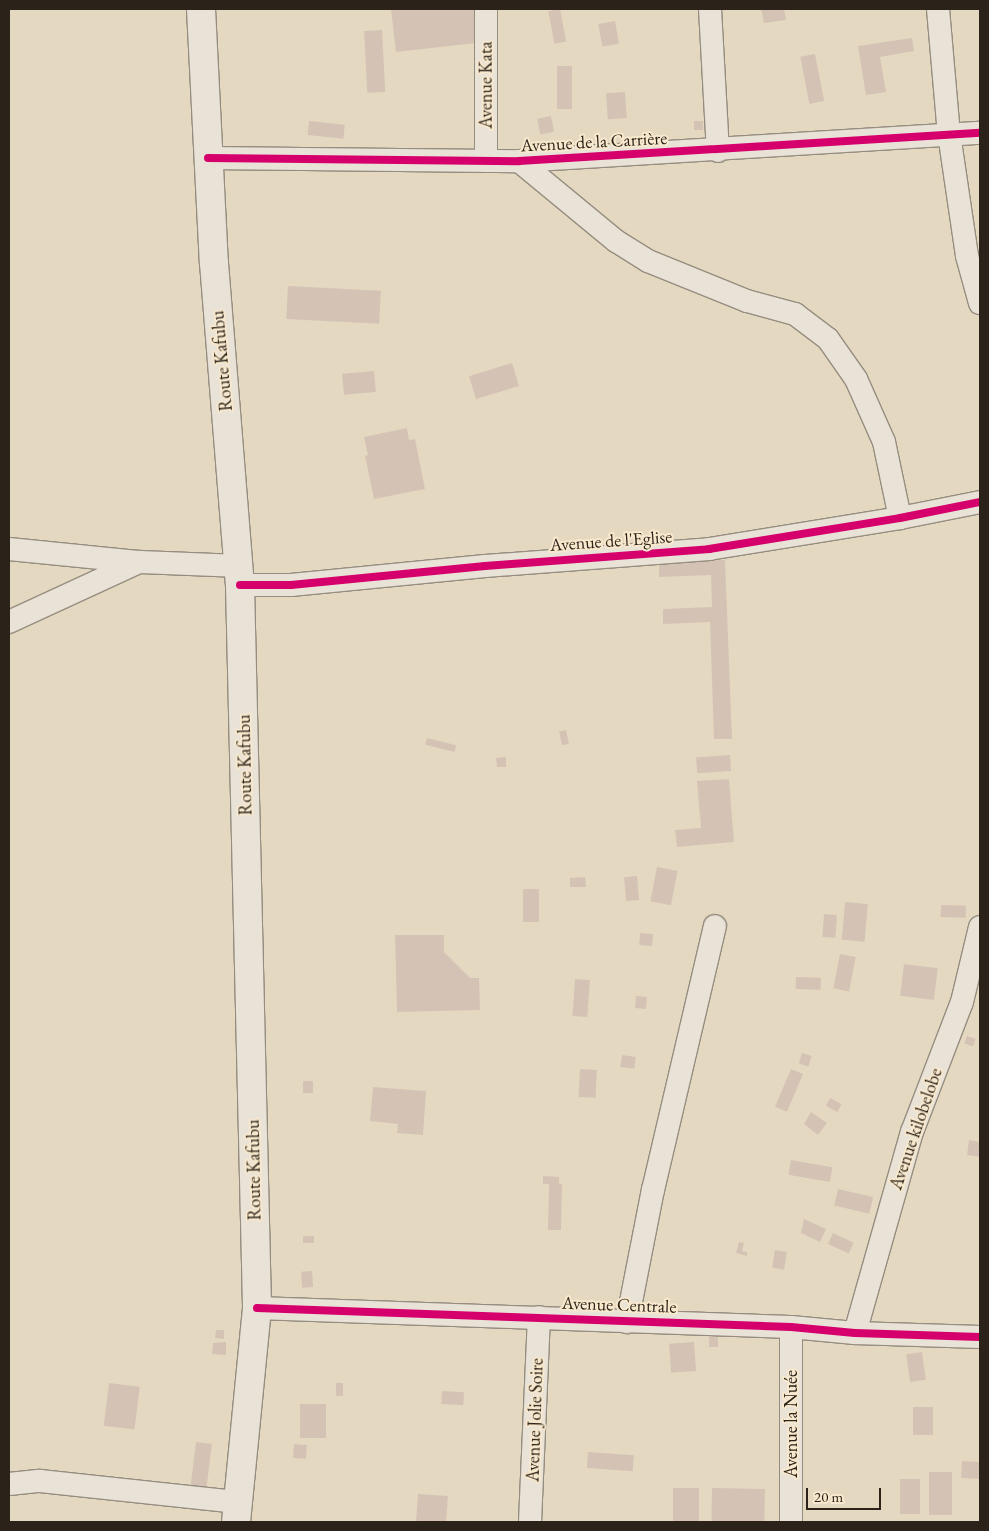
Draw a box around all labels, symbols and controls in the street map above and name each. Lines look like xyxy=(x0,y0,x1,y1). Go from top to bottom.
street label: Avenue Kata xyxy=(475,41,497,129)
street label: Avenue de la Carrière xyxy=(520,127,668,157)
street label: Route Kafubu xyxy=(207,310,237,412)
street label: Avenue de l'Eglise xyxy=(549,526,673,556)
street label: Route Kafubu xyxy=(233,714,257,816)
street label: Avenue kilobelobe xyxy=(885,1065,947,1193)
street label: Route Kafubu xyxy=(242,1119,266,1221)
street label: Avenue Centrale xyxy=(561,1292,677,1318)
street label: Avenue Jolie Soire xyxy=(522,1358,548,1482)
street label: Avenue la Nuée xyxy=(780,1370,802,1478)
scale bar xyxy=(809,1478,884,1510)
text: 20 m xyxy=(814,1487,843,1506)

